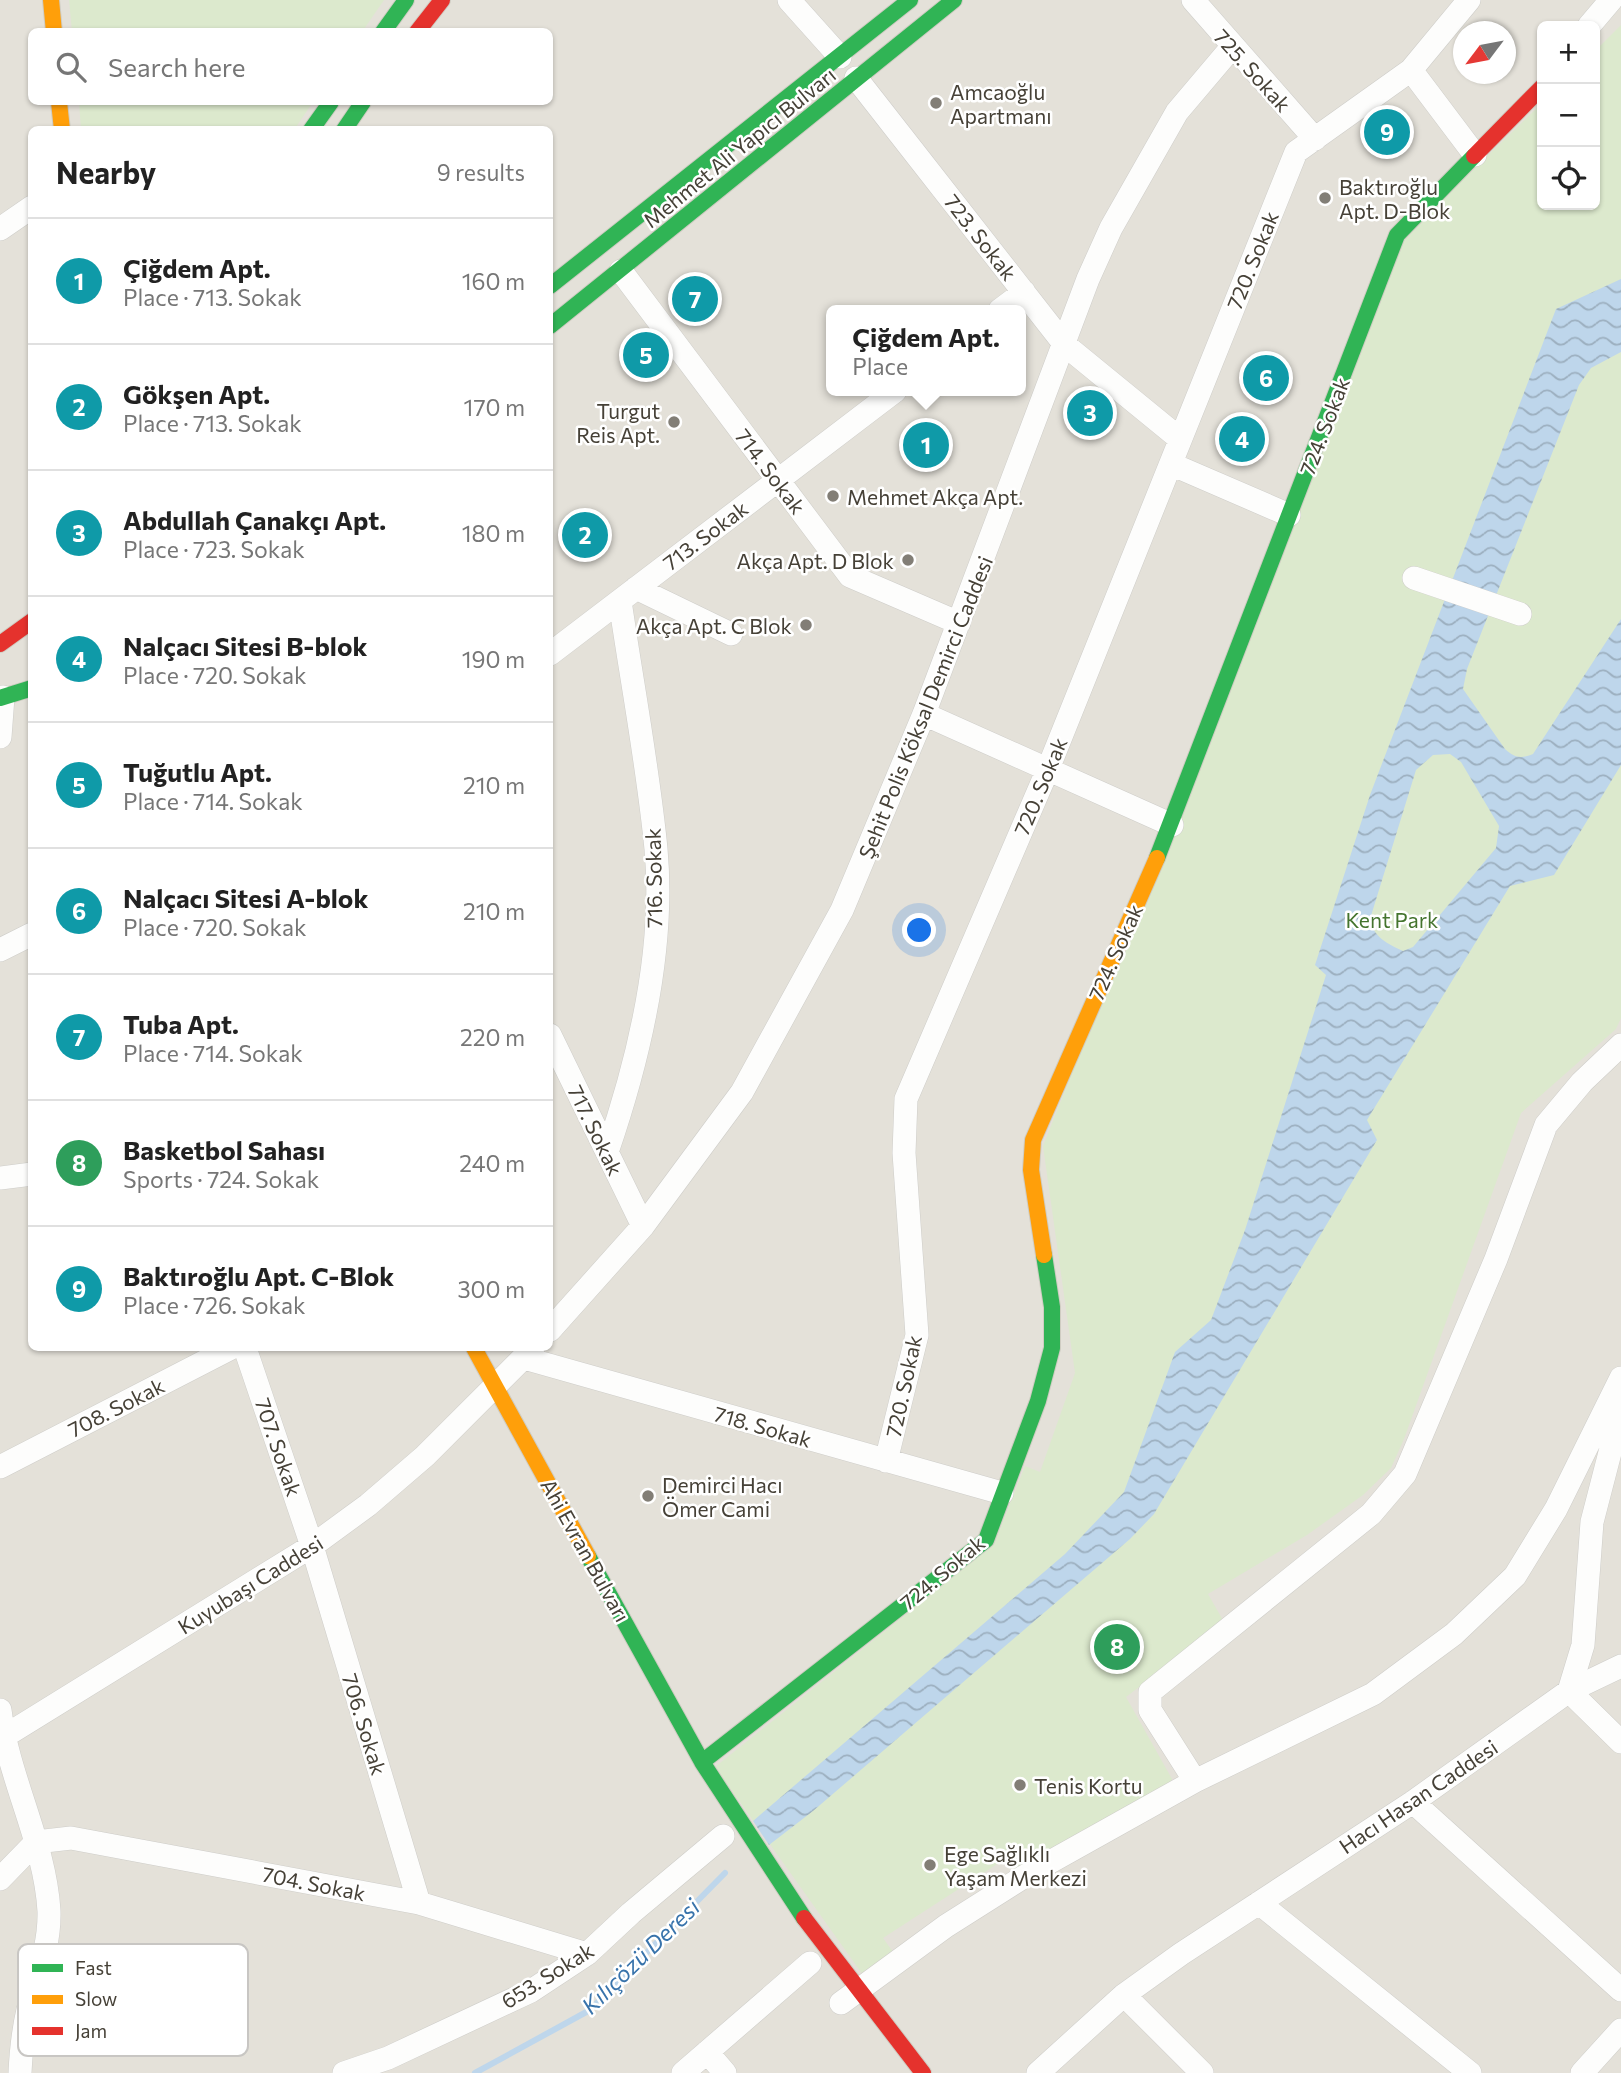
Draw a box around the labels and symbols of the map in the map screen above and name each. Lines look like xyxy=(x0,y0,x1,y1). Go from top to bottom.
north arrow xyxy=(1453,21,1516,84)
street label: 725. Sokak xyxy=(1210,24,1296,116)
street label: Mehmet Ali Yapıcı Bulvarı xyxy=(638,62,840,232)
place label: Amcaoğlu Apartmanı xyxy=(950,79,1052,128)
marker: Amcaoğlu Apartmanı xyxy=(928,95,944,111)
pin: 9 xyxy=(1364,106,1410,158)
place label: Baktıroğlu Apt. D-Blok xyxy=(1339,174,1451,223)
street label: 723. Sokak xyxy=(940,189,1022,285)
marker: Baktıroğlu Apt. D-Blok xyxy=(1317,190,1333,206)
street label: 720. Sokak xyxy=(1221,207,1283,313)
pin: 7 xyxy=(672,273,718,325)
pin: 5 xyxy=(623,329,669,381)
pin: 6 xyxy=(1243,352,1289,404)
street label: 724. Sokak xyxy=(1294,374,1354,478)
pin: 3 xyxy=(1067,387,1113,439)
place label: Turgut Reis Apt. xyxy=(576,398,660,447)
pin: 4 xyxy=(1219,413,1265,465)
marker: Turgut Reis Apt. xyxy=(666,414,682,430)
pin: 1 xyxy=(903,419,949,471)
street label: 714. Sokak xyxy=(731,424,811,518)
place label: Mehmet Akça Apt. xyxy=(847,484,1023,509)
marker: Mehmet Akça Apt. xyxy=(825,488,841,504)
street label: 713. Sokak xyxy=(658,495,752,575)
pin: 2 xyxy=(562,509,608,561)
place label: Akça Apt. D Blok xyxy=(737,548,894,573)
street label: Şehit Polis Köksal Demirci Caddesi xyxy=(853,552,997,862)
marker: Akça Apt. D Blok xyxy=(900,552,916,568)
place label: Akça Apt. C Blok xyxy=(636,613,792,638)
marker: Akça Apt. C Blok xyxy=(798,617,814,633)
street label: 720. Sokak xyxy=(1008,733,1072,839)
street label: 716. Sokak xyxy=(640,828,666,928)
street label: 724. Sokak xyxy=(1083,900,1147,1004)
park label: Kent Park xyxy=(1345,907,1439,932)
your location xyxy=(902,913,936,947)
street label: 717. Sokak xyxy=(563,1081,629,1179)
street label: 720. Sokak xyxy=(880,1333,926,1439)
street label: 708. Sokak xyxy=(64,1372,168,1442)
street label: 707. Sokak xyxy=(251,1395,307,1499)
street label: 718. Sokak xyxy=(711,1400,815,1452)
place label: Demirci Hacı Ömer Cami xyxy=(662,1472,783,1521)
street label: Ahi Evran Bulvarı xyxy=(536,1474,636,1626)
marker: Demirci Hacı Ömer Cami xyxy=(640,1488,656,1504)
street label: Kuyubaşı Caddesi xyxy=(173,1529,327,1639)
street label: 724. Sokak xyxy=(895,1530,989,1614)
pin: 8 xyxy=(1094,1621,1140,1673)
street label: 706. Sokak xyxy=(338,1670,392,1778)
street label: Hacı Hasan Caddesi xyxy=(1334,1734,1502,1858)
place label: Tenis Kortu xyxy=(1034,1773,1143,1798)
marker: Tenis Kortu xyxy=(1012,1777,1028,1793)
place label: Ege Sağlıklı Yaşam Merkezi xyxy=(944,1841,1087,1890)
marker: Ege Sağlıklı Yaşam Merkezi xyxy=(922,1857,938,1873)
street label: 704. Sokak xyxy=(260,1861,368,1905)
water label: Kılıçözü Deresi xyxy=(575,1892,706,2019)
street label: 653. Sokak xyxy=(496,1937,598,2013)
legend xyxy=(18,1944,248,2056)
text: Fast xyxy=(75,1956,112,1979)
text: Slow xyxy=(75,1987,117,2010)
text: Jam xyxy=(75,2019,107,2042)

